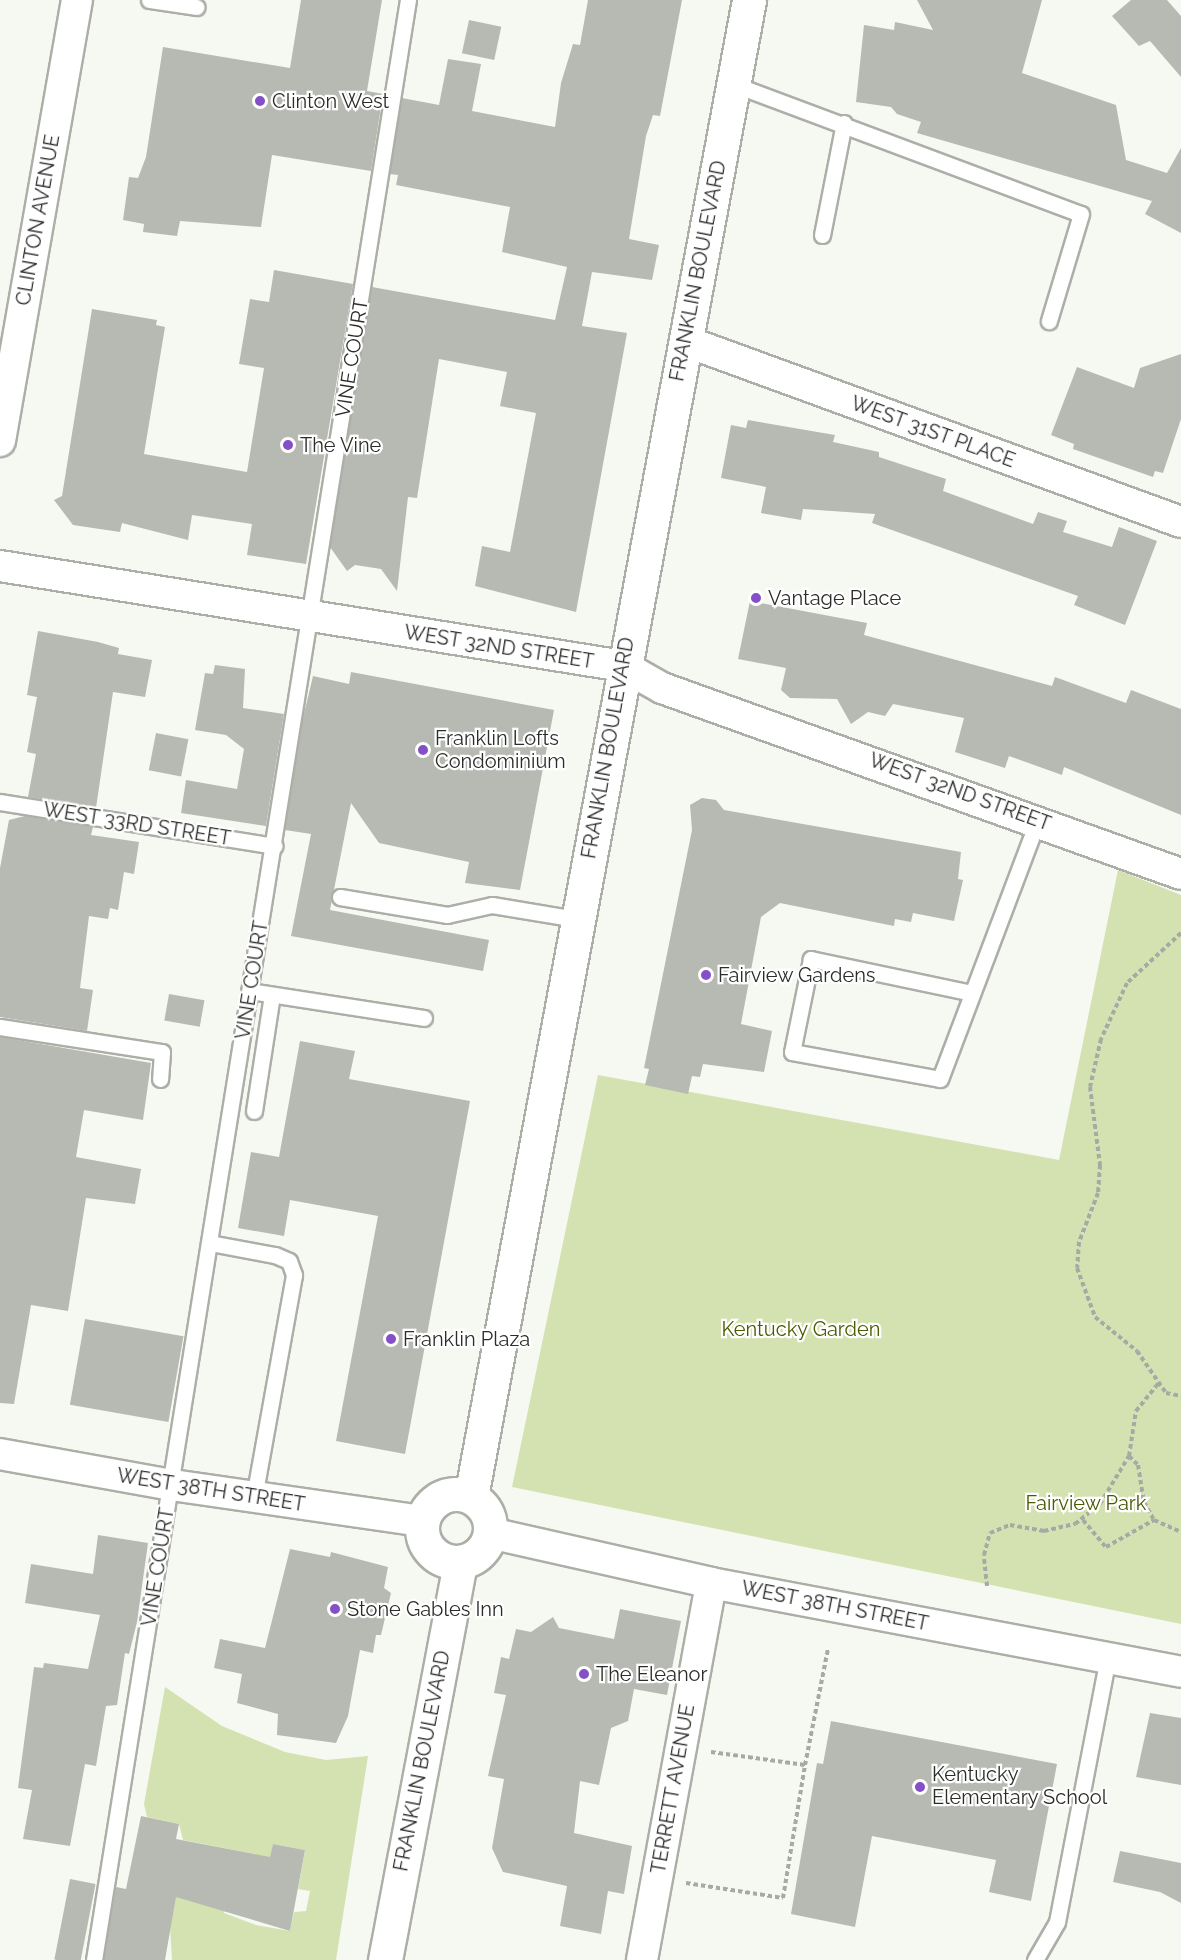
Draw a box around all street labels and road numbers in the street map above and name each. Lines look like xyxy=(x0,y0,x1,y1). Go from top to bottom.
street label: CLINTON AVENUE xyxy=(11,132,65,308)
street label: FRANKLIN BOULEVARD xyxy=(665,159,731,383)
street label: VINE COURT xyxy=(331,297,373,419)
street label: WEST 31ST PLACE xyxy=(847,391,1019,473)
street label: WEST 32ND STREET xyxy=(402,620,596,674)
street label: FRANKLIN BOULEVARD xyxy=(577,635,639,861)
street label: WEST 32ND STREET xyxy=(866,748,1054,836)
street label: WEST 33RD STREET xyxy=(41,797,233,851)
street label: VINE COURT xyxy=(231,919,273,1041)
street label: WEST 38TH STREET xyxy=(115,1463,307,1517)
street label: VINE COURT xyxy=(137,1506,179,1628)
street label: WEST 38TH STREET xyxy=(739,1576,931,1636)
street label: FRANKLIN BOULEVARD xyxy=(389,1649,455,1873)
street label: TERRETT AVENUE xyxy=(646,1702,700,1876)

